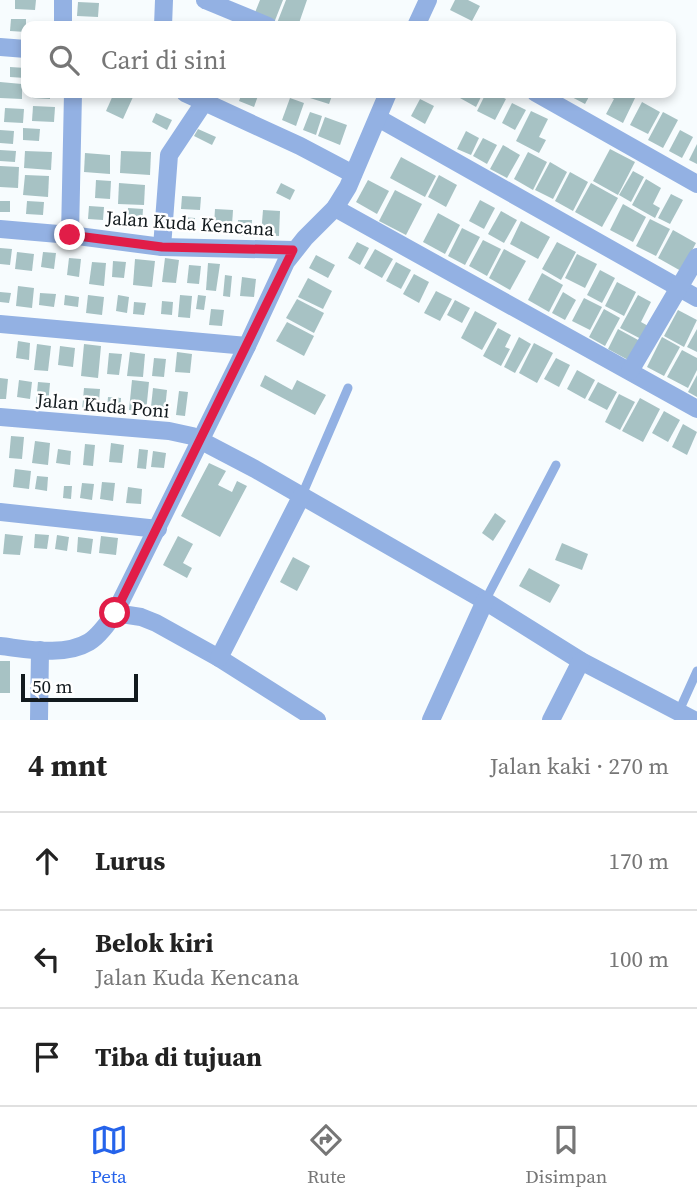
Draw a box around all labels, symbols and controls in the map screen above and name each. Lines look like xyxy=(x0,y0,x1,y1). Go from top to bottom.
search box xyxy=(21,21,676,98)
icon: search xyxy=(45,41,83,79)
text: Cari di sini xyxy=(101,42,226,78)
street label: Jalan Kuda Kencana xyxy=(104,204,275,242)
route end xyxy=(54,219,85,250)
street label: Jalan Kuda Poni xyxy=(34,386,171,424)
route start xyxy=(99,597,130,628)
scale bar xyxy=(21,671,138,703)
text: 50 m xyxy=(32,673,73,699)
text: 4 mnt xyxy=(28,745,107,786)
text: Jalan kaki · 270 m xyxy=(490,750,669,782)
icon: ahead xyxy=(28,842,66,880)
text: Lurus xyxy=(95,843,165,879)
text: 170 m xyxy=(608,845,669,877)
text: Belok kiri xyxy=(95,925,213,961)
icon: left xyxy=(28,940,66,978)
text: 100 m xyxy=(608,943,669,975)
text: Jalan Kuda Kencana xyxy=(95,961,299,993)
icon: arrive xyxy=(28,1038,66,1076)
text: Tiba di tujuan xyxy=(95,1039,262,1075)
tab: Peta xyxy=(90,1121,128,1189)
tab: Rute xyxy=(307,1121,346,1189)
tab: Disimpan xyxy=(525,1121,607,1189)

